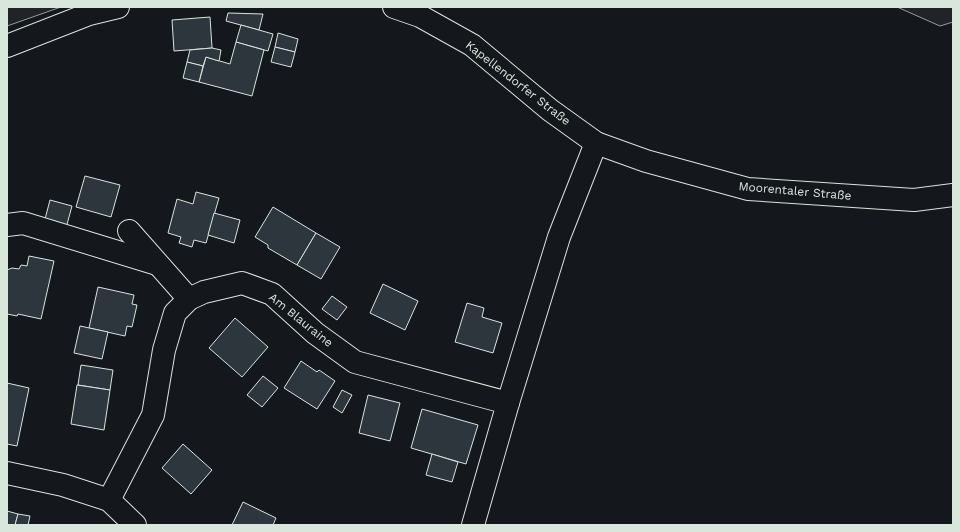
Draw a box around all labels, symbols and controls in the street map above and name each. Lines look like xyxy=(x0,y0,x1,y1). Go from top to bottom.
street label: Kapellendorfer Straße xyxy=(463,38,573,128)
street label: Moorentaler Straße xyxy=(738,179,852,203)
street label: Am Blauraine xyxy=(266,290,336,350)

